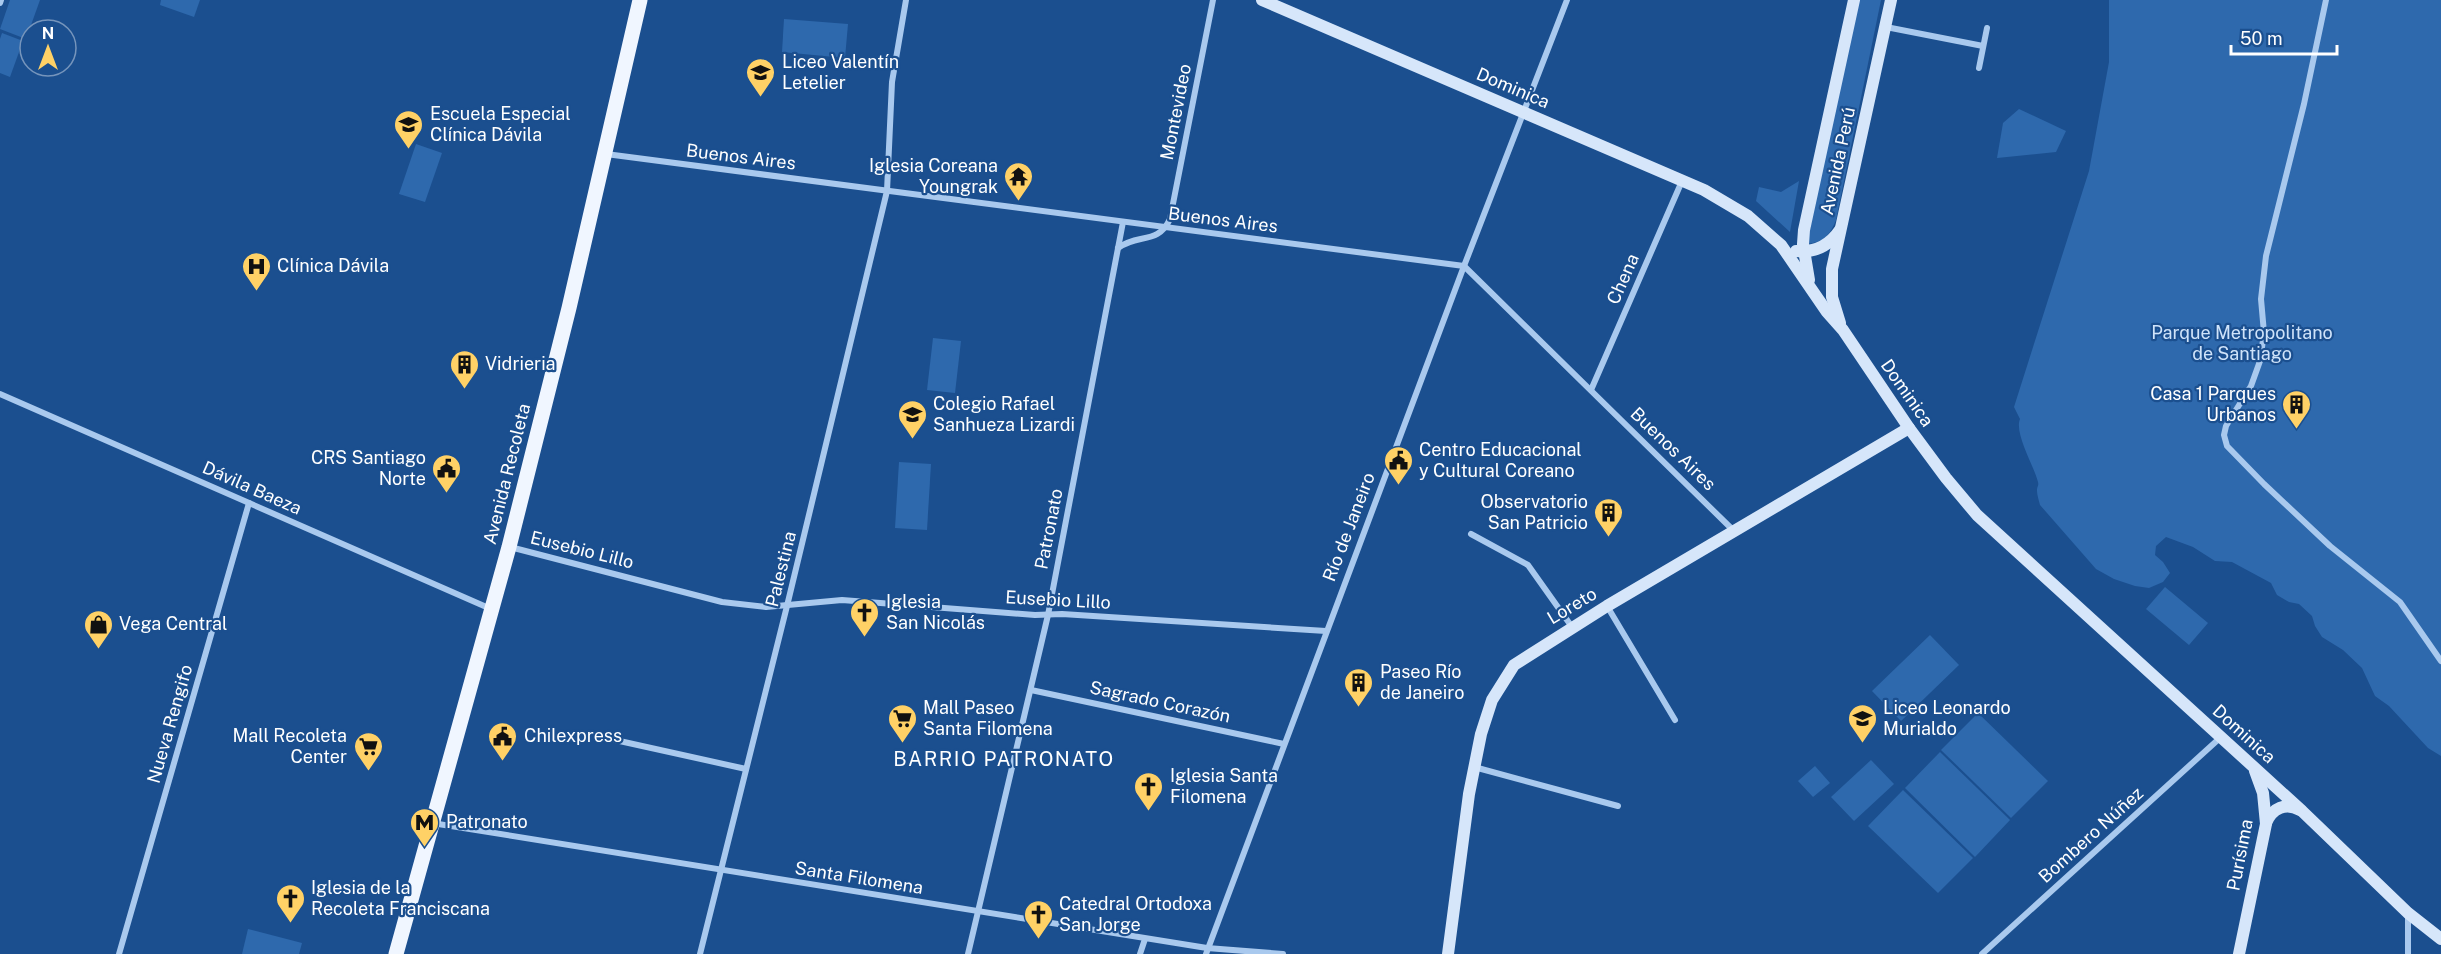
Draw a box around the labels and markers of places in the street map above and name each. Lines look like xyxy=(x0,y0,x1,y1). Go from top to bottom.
place label: Liceo Valentín Letelier xyxy=(782,51,899,93)
school or university icon: Liceo Valentín Letelier xyxy=(745,56,777,98)
place label: Escuela Especial Clínica Dávila xyxy=(430,103,571,145)
school or university icon: Escuela Especial Clínica Dávila xyxy=(393,108,425,150)
place label: Iglesia Coreana Youngrak xyxy=(869,155,998,197)
temple icon: Iglesia Coreana Youngrak xyxy=(1003,160,1035,202)
hospital icon: Clínica Dávila xyxy=(240,250,272,292)
place label: Clínica Dávila xyxy=(277,255,389,276)
building icon: Vidrieria xyxy=(448,348,480,390)
place label: Vidrieria xyxy=(485,353,556,374)
place label: Casa 1 Parques Urbanos xyxy=(2150,383,2276,425)
building icon: Casa 1 Parques Urbanos xyxy=(2281,388,2313,430)
place label: Colegio Rafael Sanhueza Lizardi xyxy=(933,393,1075,435)
school or university icon: Colegio Rafael Sanhueza Lizardi xyxy=(896,398,928,440)
place label: Centro Educacional y Cultural Coreano xyxy=(1419,439,1582,481)
public building icon: Centro Educacional y Cultural Coreano xyxy=(1382,444,1414,486)
place label: CRS Santiago Norte xyxy=(311,447,426,489)
public building icon: CRS Santiago Norte xyxy=(431,452,463,494)
place label: Observatorio San Patricio xyxy=(1481,491,1588,533)
building icon: Observatorio San Patricio xyxy=(1593,496,1625,538)
place label: Iglesia San Nicolás xyxy=(886,591,985,633)
church icon: Iglesia San Nicolás xyxy=(849,596,881,638)
shop icon: Vega Central xyxy=(82,608,114,650)
place label: Vega Central xyxy=(119,613,227,634)
place label: Paseo Río de Janeiro xyxy=(1380,661,1464,703)
building icon: Paseo Río de Janeiro xyxy=(1343,666,1375,708)
place label: Mall Paseo Santa Filomena xyxy=(923,697,1053,739)
place label: Liceo Leonardo Murialdo xyxy=(1883,697,2011,739)
supermarket icon: Mall Paseo Santa Filomena xyxy=(886,702,918,744)
school or university icon: Liceo Leonardo Murialdo xyxy=(1846,702,1878,744)
public building icon: Chilexpress xyxy=(487,720,519,762)
place label: Mall Recoleta Center xyxy=(232,725,347,767)
place label: Chilexpress xyxy=(524,725,622,746)
supermarket icon: Mall Recoleta Center xyxy=(352,730,384,772)
place label: Iglesia Santa Filomena xyxy=(1170,765,1278,807)
church icon: Iglesia Santa Filomena xyxy=(1133,770,1165,812)
metro station icon: Patronato xyxy=(409,806,441,848)
place label: Patronato xyxy=(446,811,528,832)
place label: Iglesia de la Recoleta Franciscana xyxy=(311,877,490,919)
church icon: Iglesia de la Recoleta Franciscana xyxy=(274,882,306,924)
place label: Catedral Ortodoxa San Jorge xyxy=(1059,893,1212,935)
church icon: Catedral Ortodoxa San Jorge xyxy=(1022,898,1054,940)

